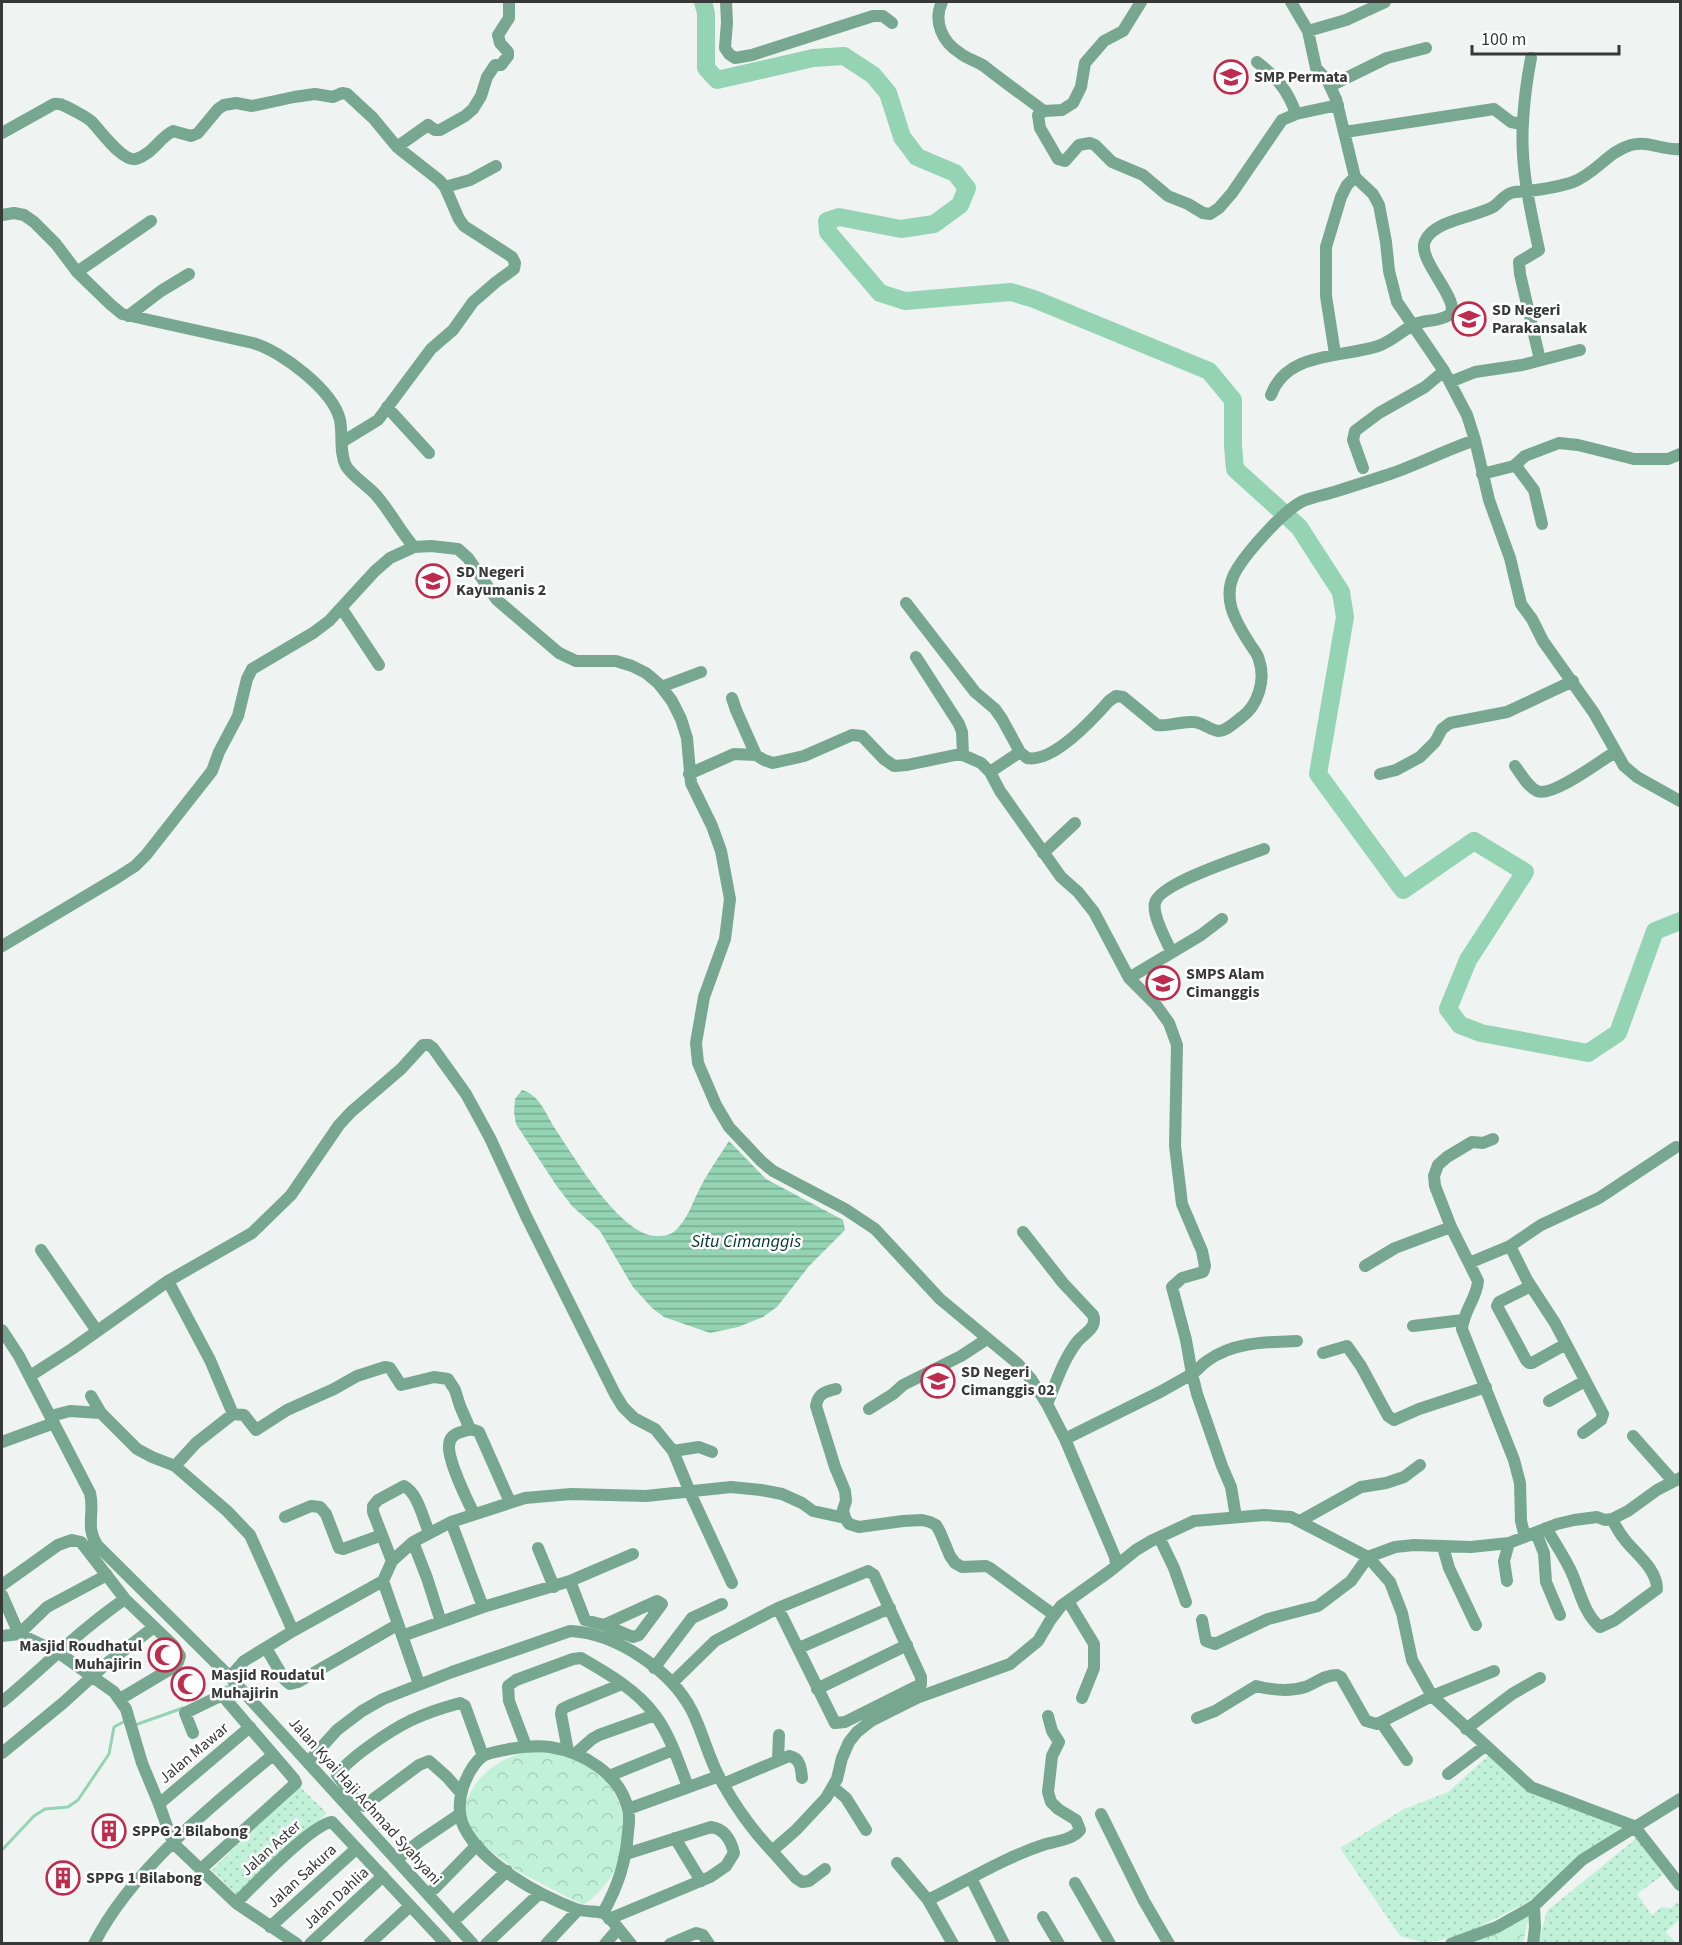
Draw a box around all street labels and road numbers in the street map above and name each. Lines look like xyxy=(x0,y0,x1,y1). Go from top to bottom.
street label: Jalan Kyai Haji Achmad Syahyani xyxy=(283,1712,447,1890)
street label: Jalan Mawar xyxy=(155,1717,234,1789)
street label: Jalan Aster xyxy=(236,1815,306,1881)
street label: Jalan Sakura xyxy=(263,1839,341,1913)
street label: Jalan Dahlia xyxy=(298,1862,374,1934)

